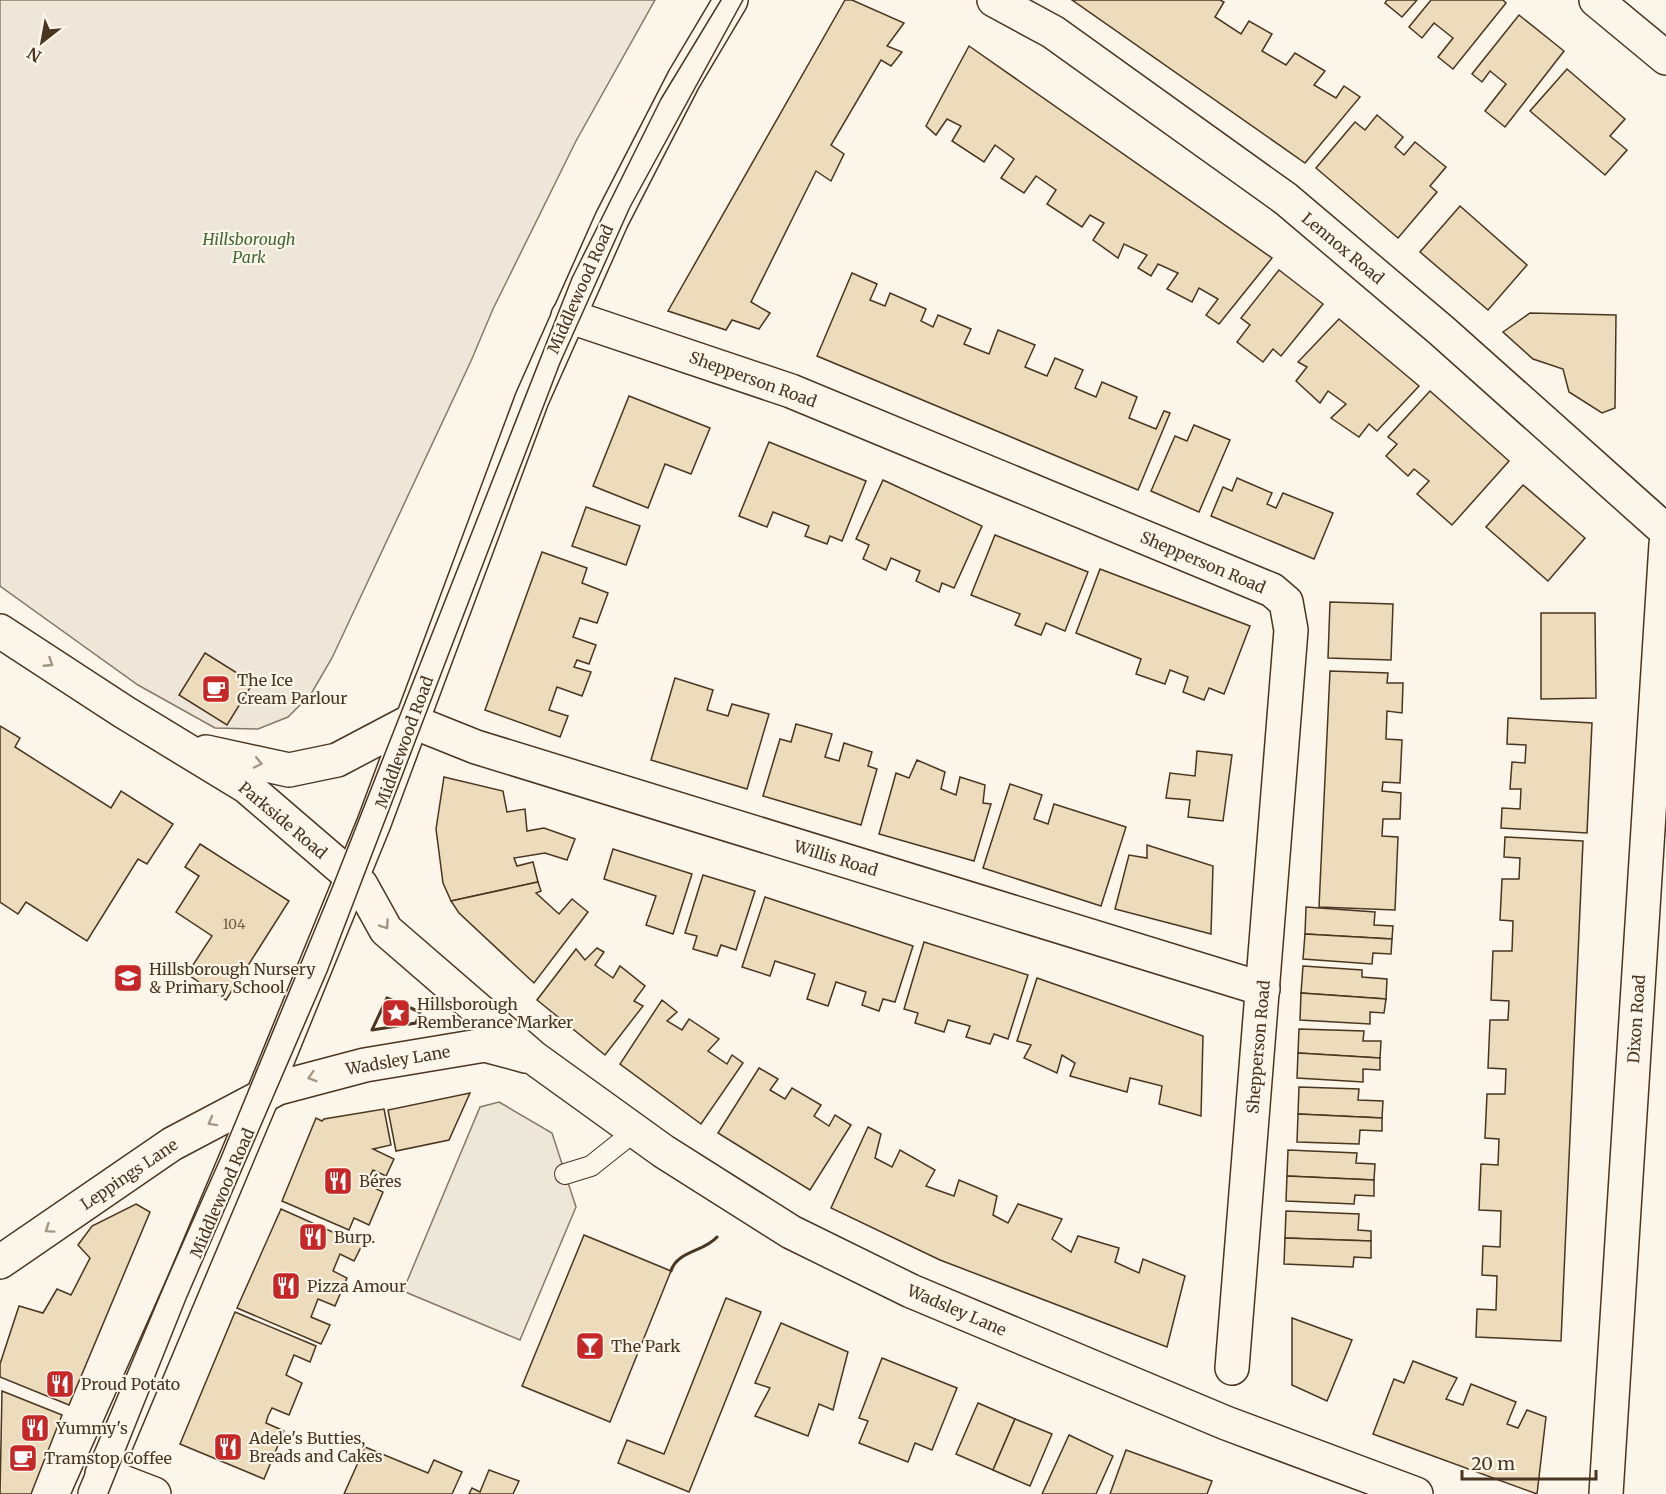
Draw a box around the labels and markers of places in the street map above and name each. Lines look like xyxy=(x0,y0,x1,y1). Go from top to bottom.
place label: The Ice Cream Parlour xyxy=(237,670,347,708)
cafe icon: The Ice Cream Parlour xyxy=(200,673,232,705)
place label: Hillsborough Nursery & Primary School xyxy=(149,959,316,997)
school or university icon: Hillsborough Nursery & Primary School xyxy=(112,962,144,994)
place label: Hillsborough Remberance Marker xyxy=(417,994,573,1032)
place icon: Hillsborough Remberance Marker xyxy=(380,997,412,1029)
restaurant icon: Béres xyxy=(322,1165,354,1197)
place label: Béres xyxy=(359,1171,402,1191)
restaurant icon: Burp. xyxy=(297,1221,329,1253)
place label: Burp. xyxy=(334,1227,375,1247)
restaurant icon: Pizza Amour xyxy=(270,1270,302,1302)
place label: Pizza Amour xyxy=(307,1276,406,1296)
bar icon: The Park xyxy=(574,1330,606,1362)
place label: The Park xyxy=(611,1336,681,1356)
restaurant icon: Proud Potato xyxy=(44,1368,76,1400)
place label: Proud Potato xyxy=(81,1374,180,1394)
restaurant icon: Yummy's xyxy=(19,1412,51,1444)
place label: Yummy's xyxy=(55,1418,128,1438)
place label: Adele's Butties, Breads and Cakes xyxy=(248,1428,383,1466)
restaurant icon: Adele's Butties, Breads and Cakes xyxy=(212,1431,244,1463)
cafe icon: Tramstop Coffee xyxy=(7,1442,39,1474)
place label: Tramstop Coffee xyxy=(44,1448,172,1468)

